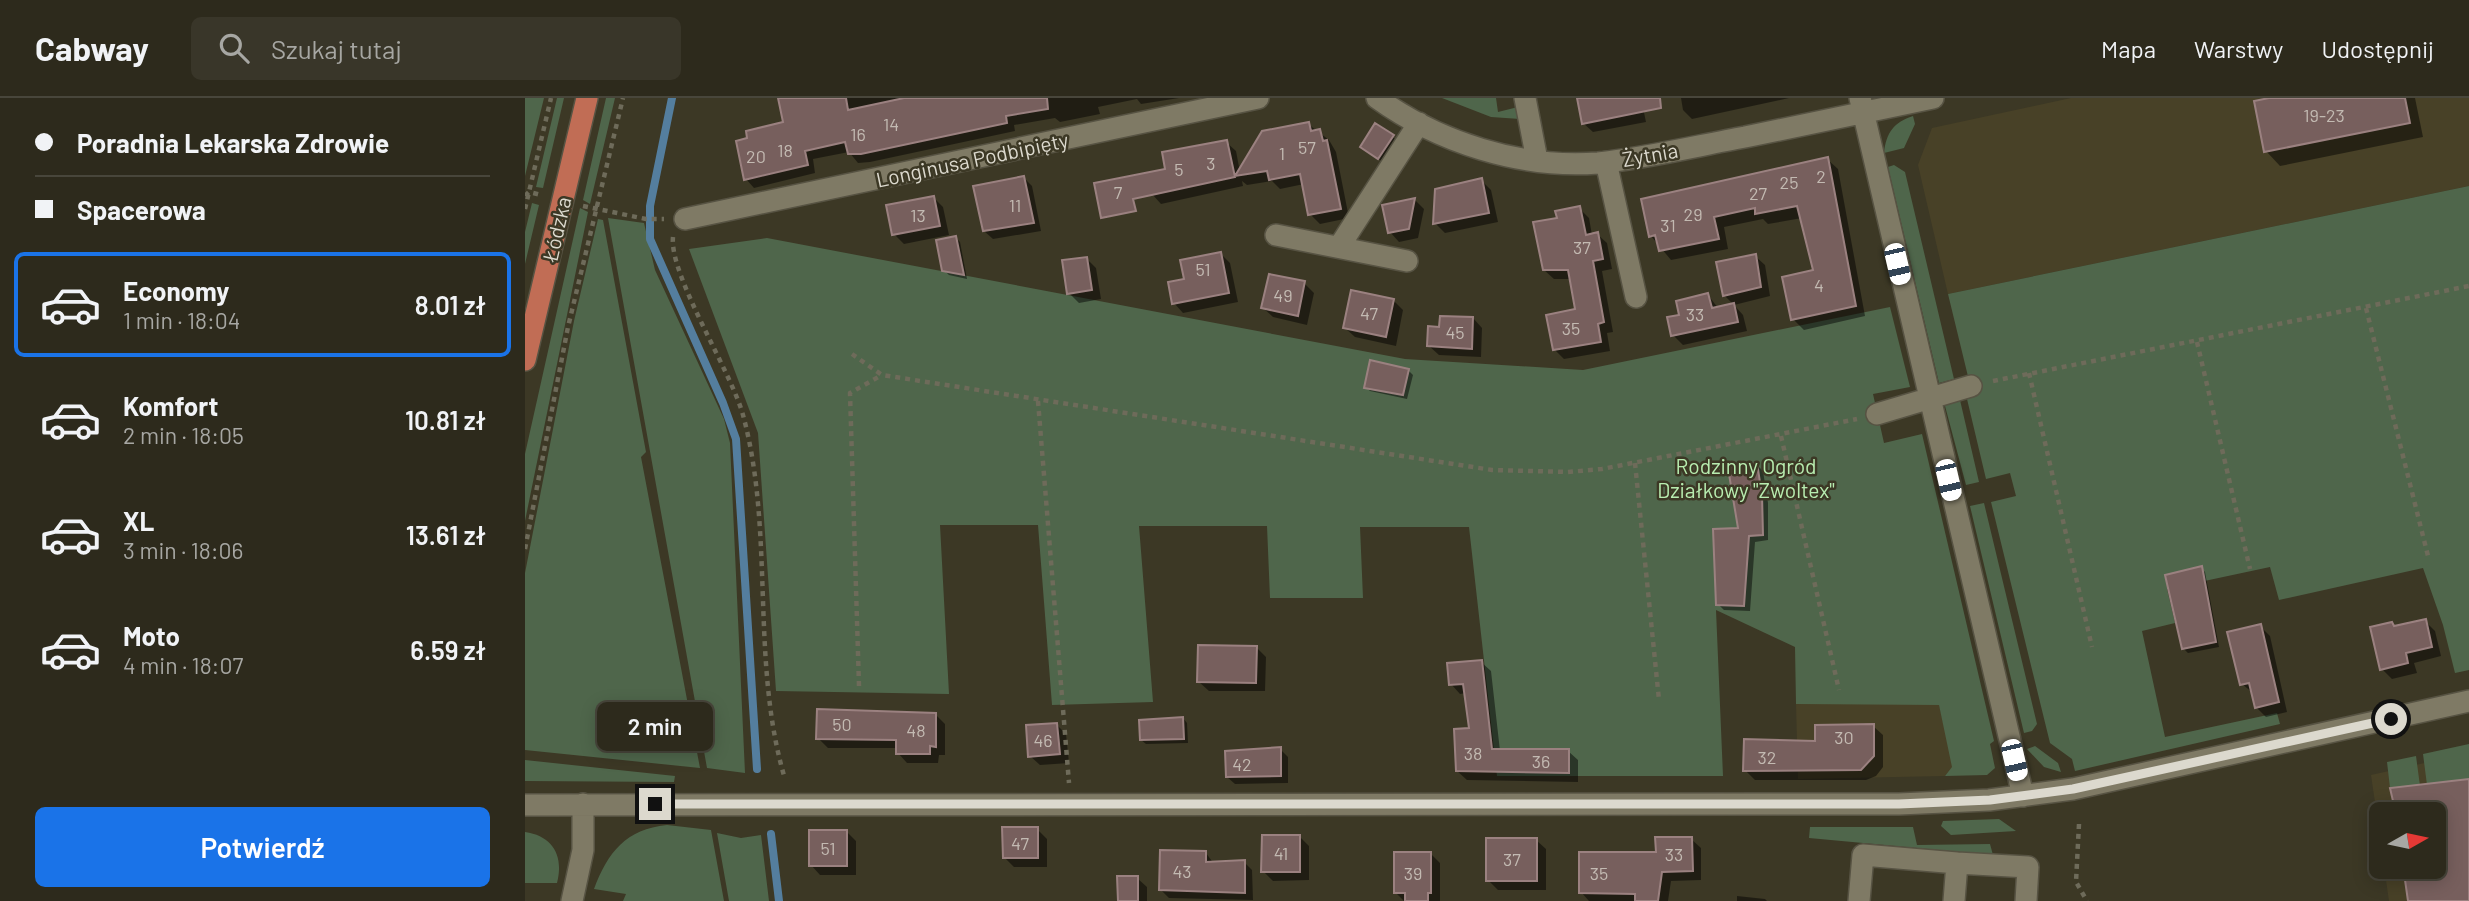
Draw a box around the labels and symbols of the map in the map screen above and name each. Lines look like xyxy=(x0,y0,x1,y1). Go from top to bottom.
house number: 19-23 xyxy=(2303,104,2345,126)
house number: 14 xyxy=(883,113,899,135)
house number: 16 xyxy=(850,123,866,145)
street label: Longinusa Podbipięty xyxy=(874,126,1071,192)
house number: 57 xyxy=(1298,136,1316,158)
street label: Żytnia xyxy=(1620,137,1680,171)
house number: 18 xyxy=(777,139,793,161)
house number: 1 xyxy=(1279,142,1285,164)
house number: 20 xyxy=(746,145,766,167)
house number: 3 xyxy=(1206,152,1216,174)
house number: 5 xyxy=(1174,158,1184,180)
house number: 2 xyxy=(1816,165,1826,187)
house number: 25 xyxy=(1780,171,1798,193)
house number: 7 xyxy=(1114,181,1123,203)
house number: 27 xyxy=(1749,182,1768,204)
street label: Łódzka xyxy=(536,194,576,265)
house number: 11 xyxy=(1009,194,1021,216)
house number: 29 xyxy=(1683,203,1703,225)
house number: 13 xyxy=(910,204,926,226)
house number: 31 xyxy=(1660,214,1676,236)
house number: 37 xyxy=(1573,236,1591,258)
car xyxy=(1883,241,1912,287)
house number: 51 xyxy=(1195,258,1211,280)
house number: 4 xyxy=(1814,274,1824,296)
house number: 49 xyxy=(1273,284,1293,306)
house number: 47 xyxy=(1360,302,1378,324)
house number: 33 xyxy=(1686,303,1704,325)
house number: 35 xyxy=(1562,317,1580,339)
house number: 45 xyxy=(1445,321,1465,343)
park label: Rodzinny Ogród Działkowy "Zwoltex" xyxy=(1657,453,1835,502)
car xyxy=(1934,457,1963,503)
callout: 2 min xyxy=(597,702,713,752)
route start xyxy=(2375,703,2407,735)
house number: 50 xyxy=(832,713,852,735)
house number: 48 xyxy=(906,719,926,741)
house number: 30 xyxy=(1834,726,1854,748)
house number: 46 xyxy=(1033,729,1053,751)
car xyxy=(2000,737,2029,783)
house number: 38 xyxy=(1464,742,1482,764)
house number: 32 xyxy=(1758,746,1776,768)
house number: 36 xyxy=(1532,750,1550,772)
house number: 42 xyxy=(1232,753,1252,775)
route end xyxy=(639,788,671,820)
north arrow xyxy=(2369,802,2447,878)
house number: 47 xyxy=(1011,832,1029,854)
house number: 51 xyxy=(820,837,836,859)
house number: 41 xyxy=(1274,842,1288,864)
house number: 33 xyxy=(1665,843,1683,865)
house number: 37 xyxy=(1503,848,1521,870)
house number: 43 xyxy=(1172,860,1192,882)
house number: 39 xyxy=(1404,862,1422,884)
house number: 35 xyxy=(1590,862,1608,884)

